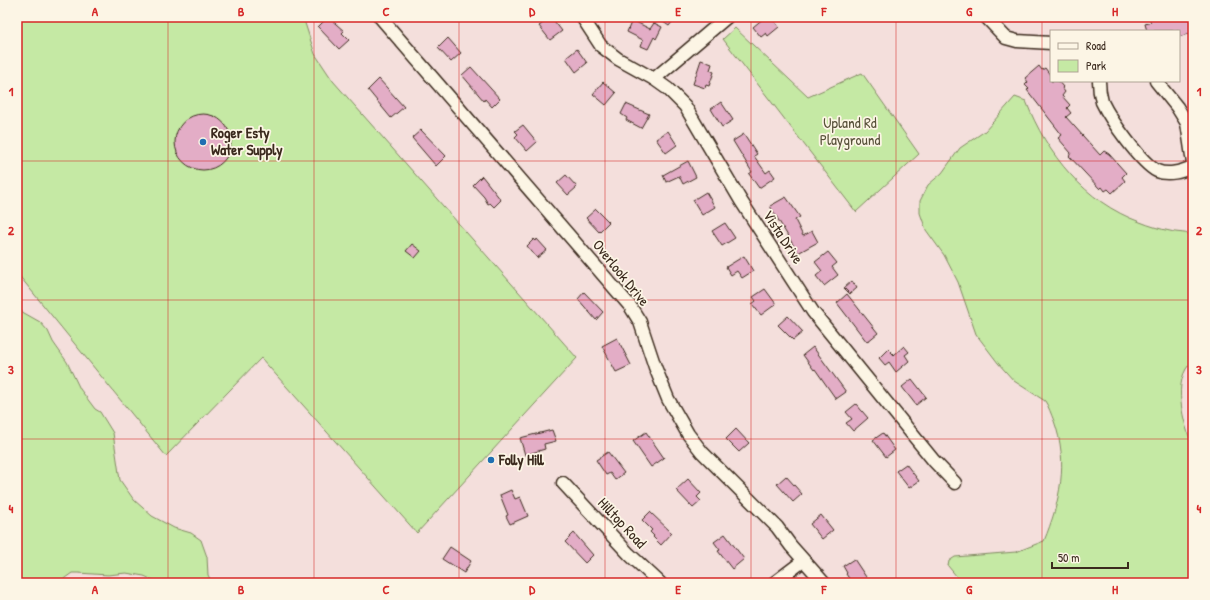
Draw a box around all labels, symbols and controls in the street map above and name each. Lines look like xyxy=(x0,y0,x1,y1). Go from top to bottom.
text: A xyxy=(92,2,99,20)
text: B xyxy=(238,2,245,20)
text: C xyxy=(382,2,390,20)
text: D xyxy=(529,2,536,20)
text: E xyxy=(675,2,681,20)
text: F xyxy=(821,2,828,20)
text: G xyxy=(966,2,973,20)
text: H xyxy=(1112,2,1118,20)
legend xyxy=(1050,30,1180,82)
text: Road xyxy=(1086,37,1106,54)
text: Park xyxy=(1086,57,1106,74)
text: 1 xyxy=(9,82,14,100)
text: 1 xyxy=(1197,82,1202,100)
park label: Upland Rd Playground xyxy=(820,112,880,150)
place label: Roger Esty Water Supply xyxy=(211,122,283,161)
marker: Roger Esty Water Supply xyxy=(198,137,208,147)
street label: Vista Drive xyxy=(758,206,809,268)
text: 2 xyxy=(8,221,15,239)
text: 2 xyxy=(1196,221,1203,239)
street label: Overlook Drive xyxy=(588,235,655,310)
text: 3 xyxy=(8,360,14,378)
text: 3 xyxy=(1196,360,1202,378)
place label: Folly Hill xyxy=(498,449,544,471)
marker: Folly Hill xyxy=(486,455,496,465)
street label: Hilltop Road xyxy=(593,493,651,553)
text: 4 xyxy=(9,499,14,517)
text: 4 xyxy=(1197,499,1202,517)
scale bar xyxy=(1052,544,1128,570)
text: 50 m xyxy=(1058,549,1079,566)
text: A xyxy=(92,580,99,598)
text: B xyxy=(238,580,245,598)
text: C xyxy=(382,580,390,598)
text: D xyxy=(529,580,536,598)
text: E xyxy=(675,580,681,598)
text: F xyxy=(821,580,828,598)
text: G xyxy=(966,580,973,598)
text: H xyxy=(1112,580,1118,598)

